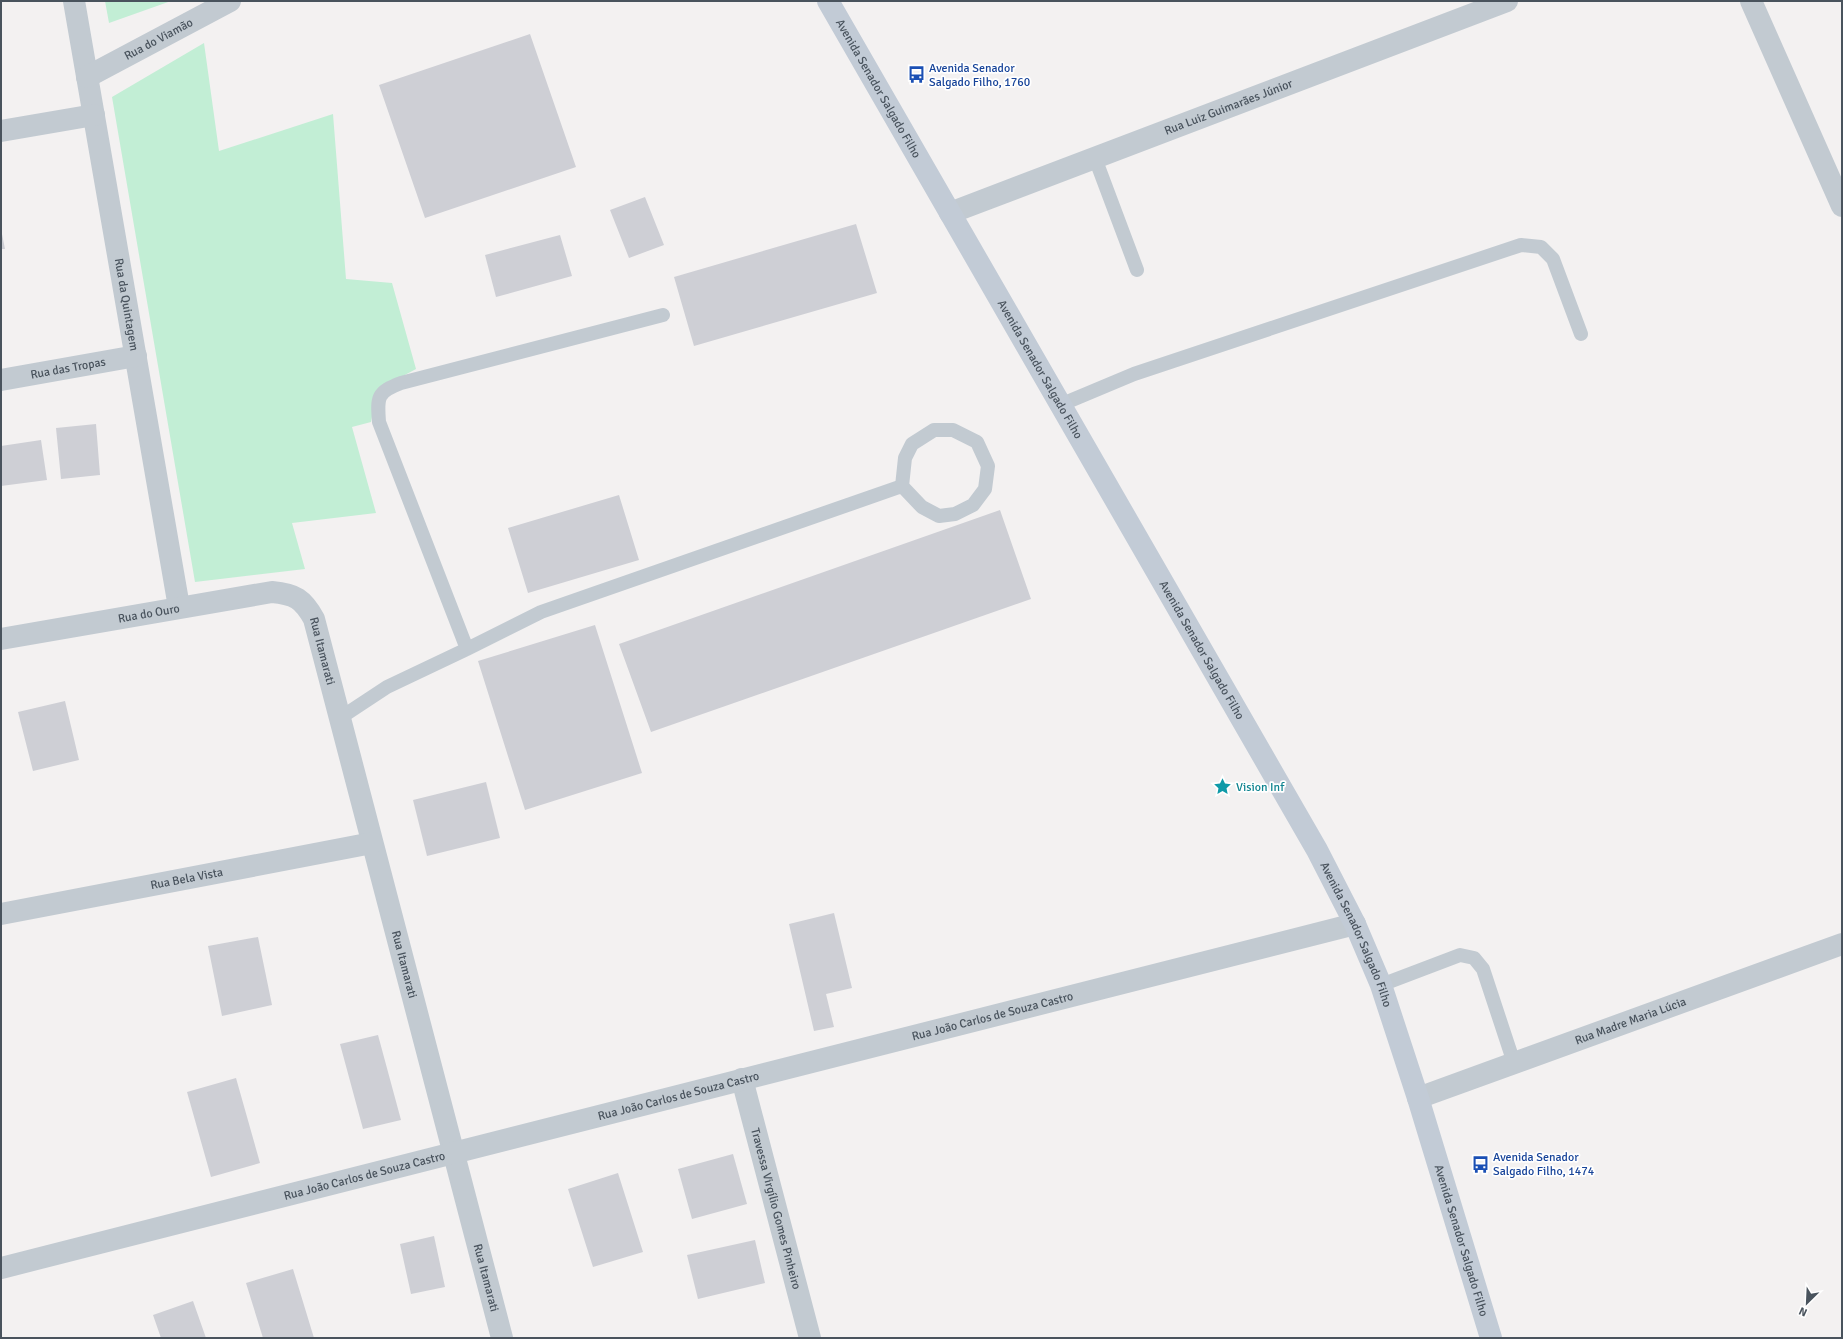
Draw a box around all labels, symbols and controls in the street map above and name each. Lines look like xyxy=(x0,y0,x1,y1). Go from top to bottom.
street label: Rua do Viamão xyxy=(122,15,196,64)
street label: Avenida Senador Salgado Filho xyxy=(832,17,924,161)
place label: Avenida Senador Salgado Filho, 1760 xyxy=(929,61,1030,90)
bus stop icon: Avenida Senador Salgado Filho, 1760 xyxy=(906,65,926,85)
street label: Rua Luiz Guimarães Júnior xyxy=(1162,76,1295,139)
street label: Rua da Quintagem xyxy=(111,257,141,352)
street label: Avenida Senador Salgado Filho xyxy=(994,297,1086,442)
street label: Rua das Tropas xyxy=(29,355,107,383)
street label: Avenida Senador Salgado Filho xyxy=(1155,578,1247,723)
street label: Rua do Ouro xyxy=(117,601,181,627)
street label: Rua Itamarati xyxy=(306,615,338,687)
place icon: Vision Inf xyxy=(1213,777,1233,797)
place label: Vision Inf xyxy=(1236,780,1285,795)
street label: Avenida Senador Salgado Filho xyxy=(1316,859,1395,1009)
street label: Rua Bela Vista xyxy=(149,865,224,893)
street label: Rua Itamarati xyxy=(388,929,420,1000)
street label: Rua João Carlos de Souza Castro xyxy=(910,989,1075,1044)
street label: Rua Madre Maria Lúcia xyxy=(1573,994,1688,1048)
street label: Rua João Carlos de Souza Castro xyxy=(596,1069,761,1124)
street label: Travessa Virgílio Gomes Pinheiro xyxy=(747,1126,804,1291)
street label: Rua João Carlos de Souza Castro xyxy=(282,1148,447,1204)
place label: Avenida Senador Salgado Filho, 1474 xyxy=(1493,1150,1595,1179)
bus stop icon: Avenida Senador Salgado Filho, 1474 xyxy=(1470,1154,1490,1174)
street label: Avenida Senador Salgado Filho xyxy=(1431,1163,1491,1318)
street label: Rua Itamarati xyxy=(470,1242,502,1314)
north arrow xyxy=(1787,1283,1827,1323)
text: N xyxy=(1797,1304,1809,1319)

